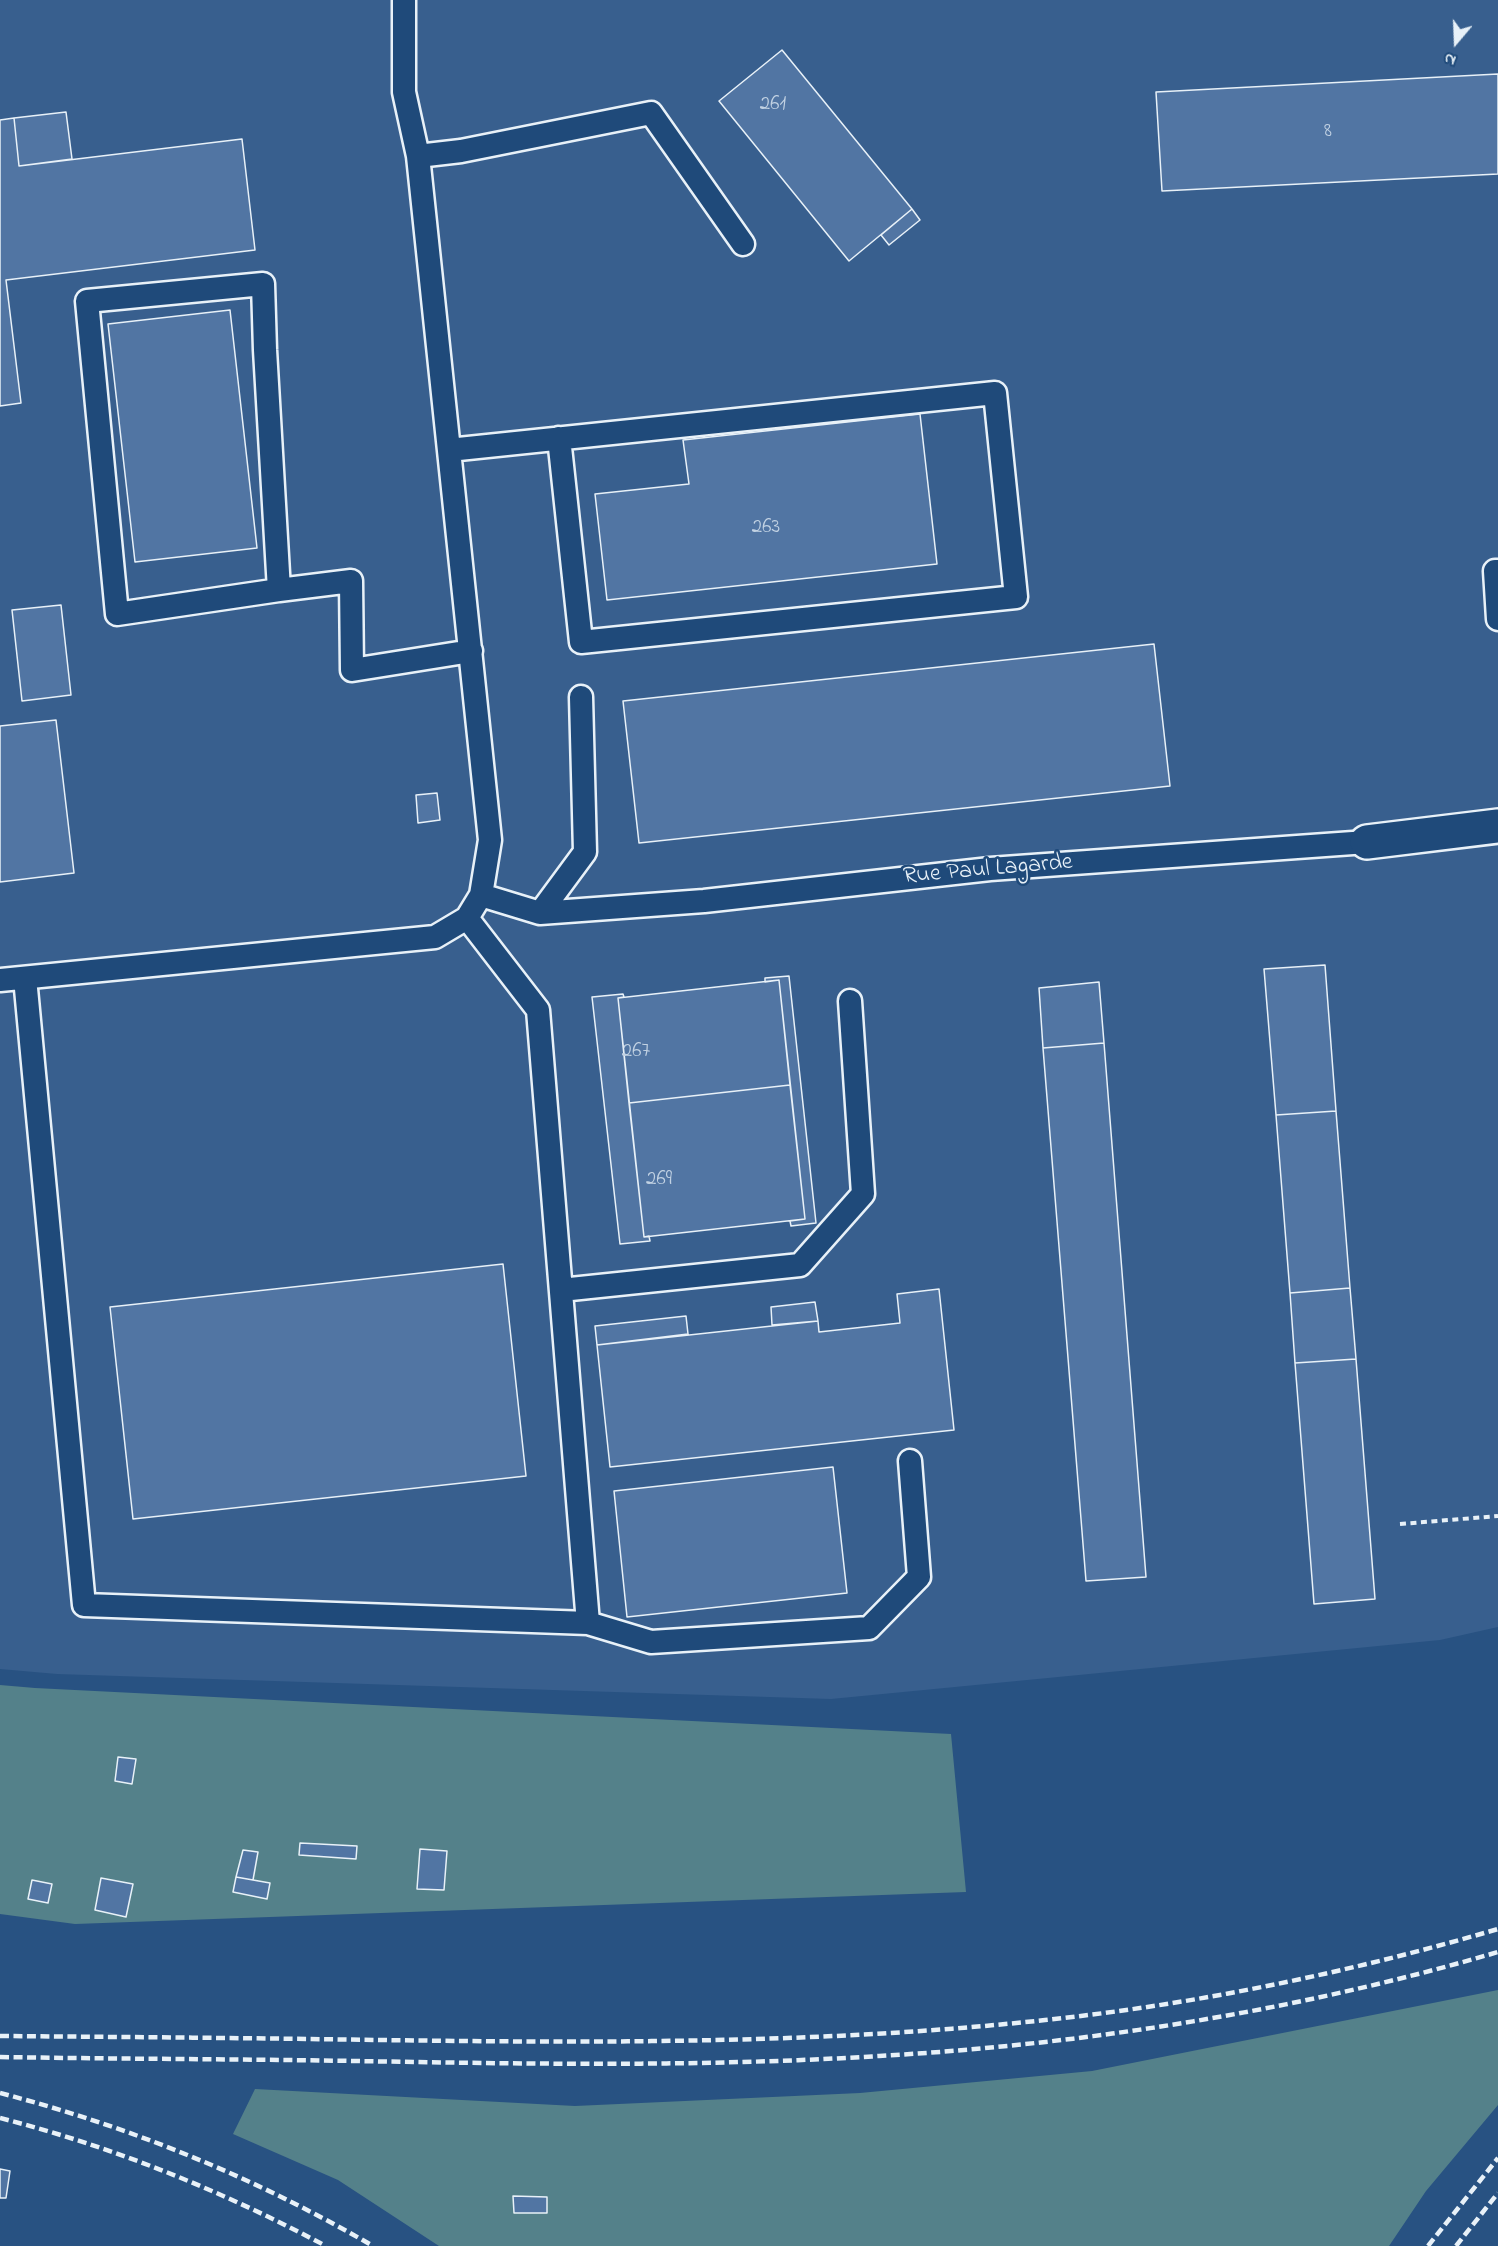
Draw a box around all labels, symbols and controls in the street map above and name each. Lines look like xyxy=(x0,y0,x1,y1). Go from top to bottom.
north arrow xyxy=(1426,12,1486,72)
text: N xyxy=(1441,46,1459,72)
house number: 261 xyxy=(760,93,786,119)
house number: 8 xyxy=(1324,120,1332,146)
house number: 263 xyxy=(752,516,780,542)
street label: Rue Paul Lagarde xyxy=(902,849,1074,893)
house number: 267 xyxy=(622,1040,650,1066)
house number: 269 xyxy=(646,1168,672,1194)

